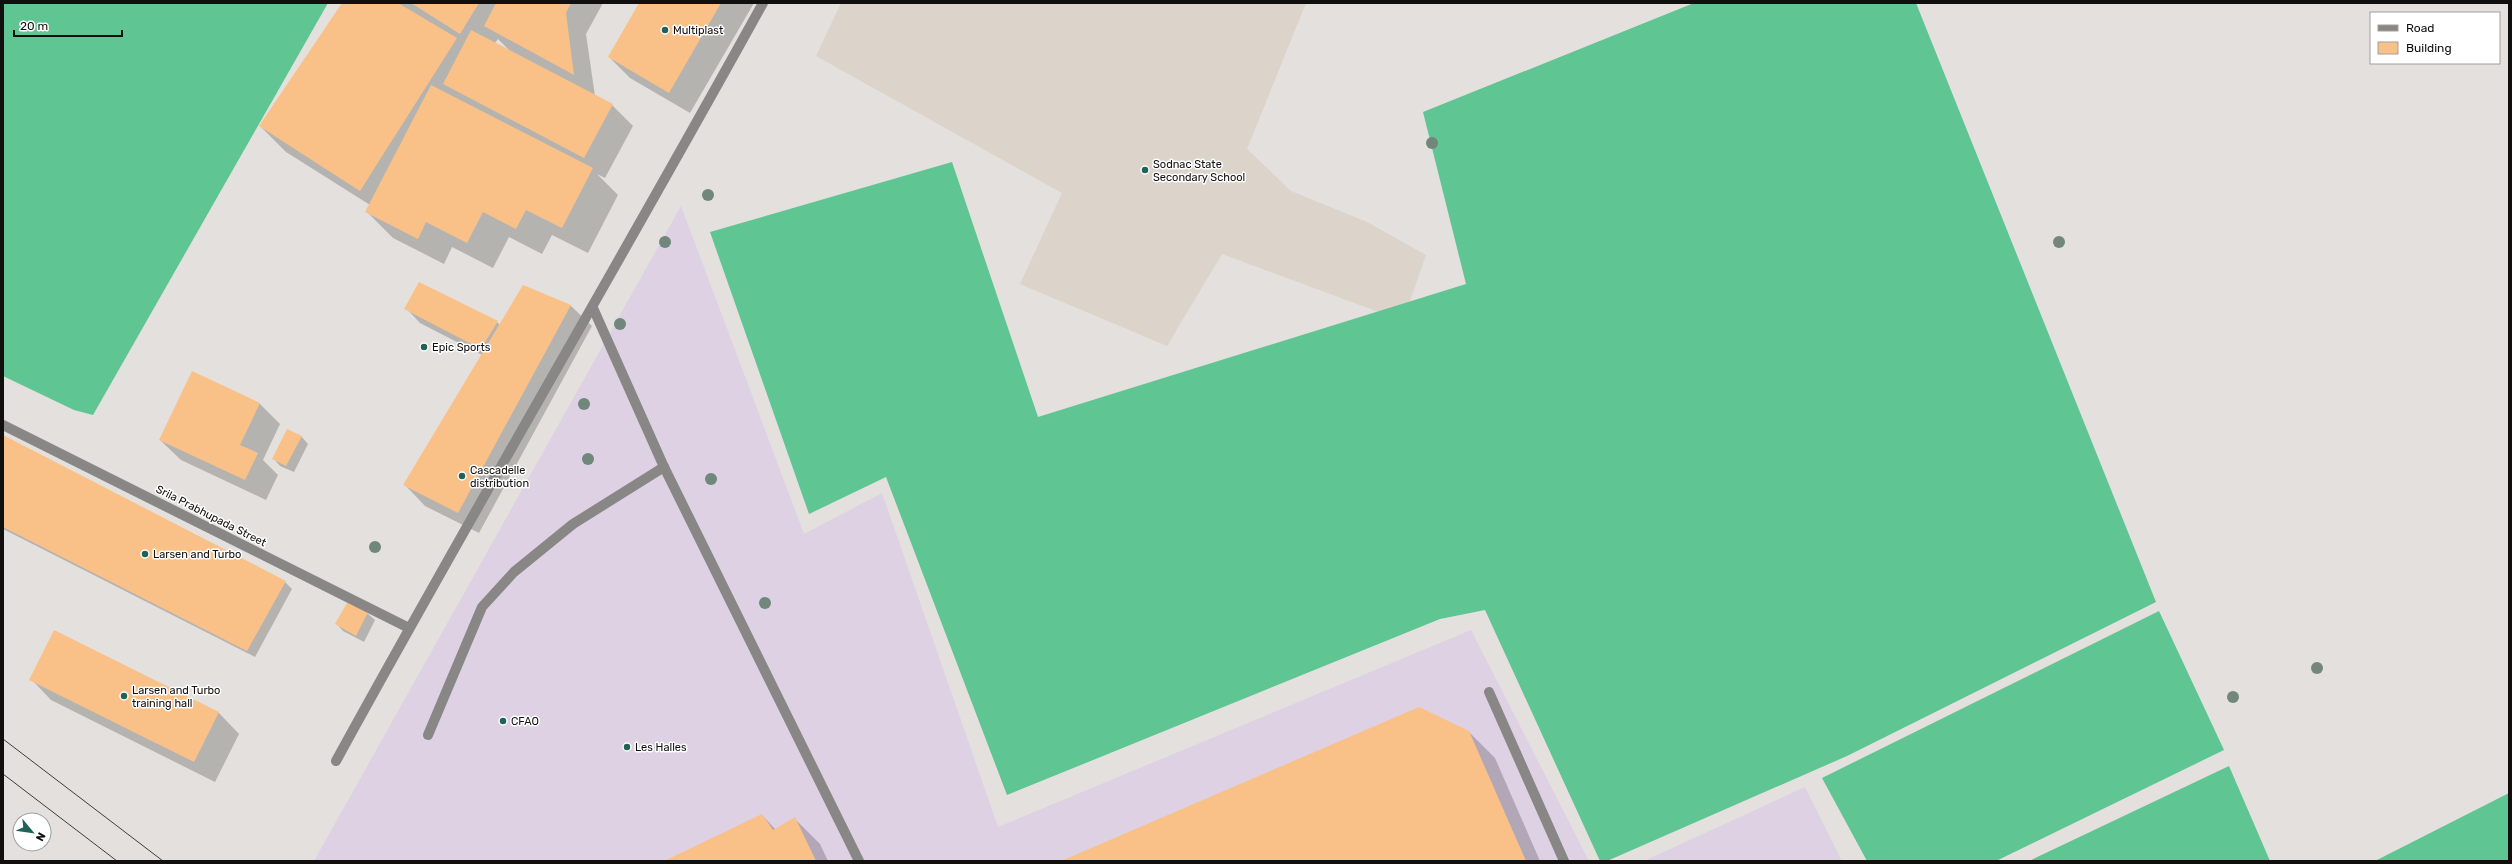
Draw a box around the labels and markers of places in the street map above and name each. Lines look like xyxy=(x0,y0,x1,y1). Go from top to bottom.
place label: Multiplast xyxy=(673,24,724,37)
marker: Multiplast xyxy=(660,25,670,35)
place label: Sodnac State Secondary School xyxy=(1153,158,1245,184)
marker: Sodnac State Secondary School xyxy=(1140,165,1150,175)
place label: Epic Sports xyxy=(432,341,491,354)
marker: Epic Sports xyxy=(419,342,429,352)
place label: Cascadelle distribution xyxy=(470,464,529,490)
marker: Cascadelle distribution xyxy=(457,471,467,481)
place label: Larsen and Turbo xyxy=(153,548,241,561)
marker: Larsen and Turbo xyxy=(140,549,150,559)
place label: Larsen and Turbo training hall xyxy=(132,684,220,710)
marker: Larsen and Turbo training hall xyxy=(119,691,129,701)
place label: CFAO xyxy=(511,715,539,728)
marker: CFAO xyxy=(498,716,508,726)
place label: Les Halles xyxy=(635,741,687,754)
marker: Les Halles xyxy=(622,742,632,752)

